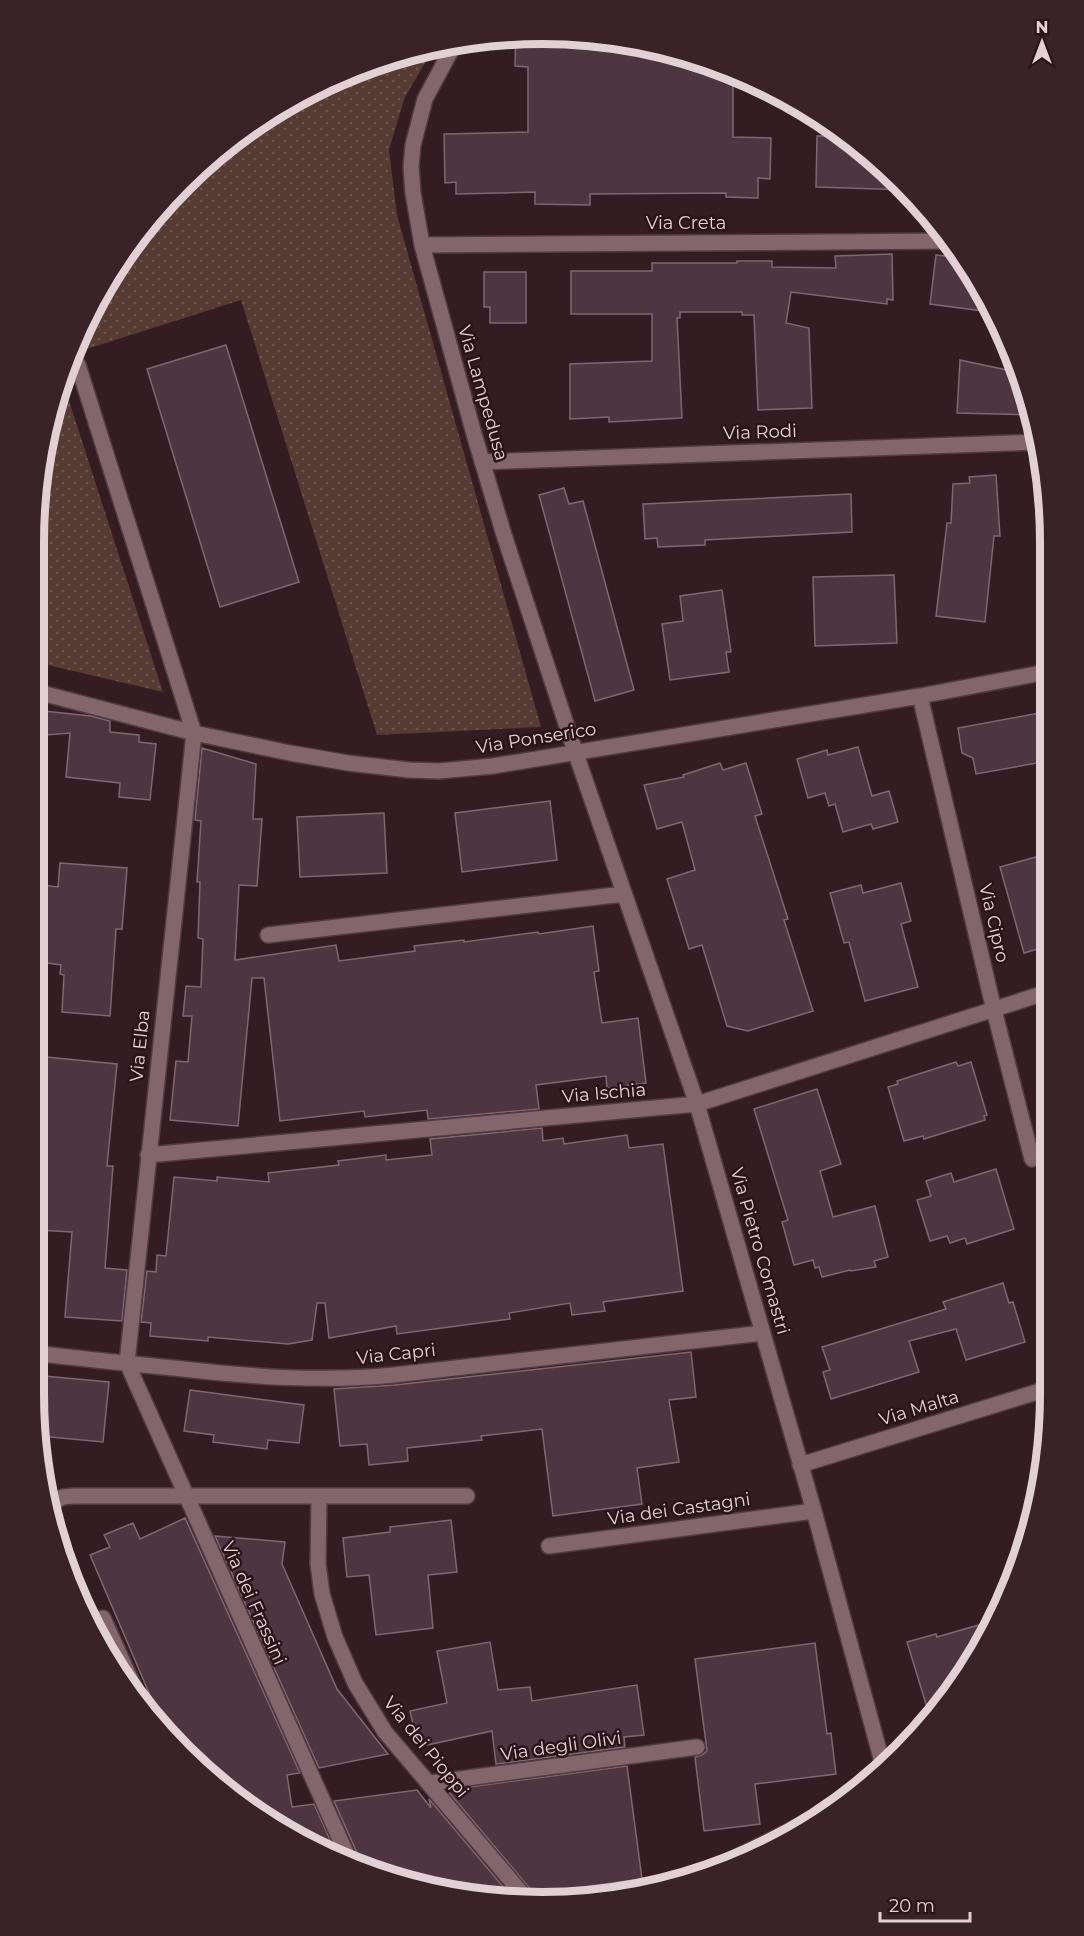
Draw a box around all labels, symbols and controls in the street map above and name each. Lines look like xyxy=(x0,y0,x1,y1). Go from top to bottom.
north arrow xyxy=(1012,12,1072,72)
text: N xyxy=(1036,18,1048,37)
street label: Via Creta xyxy=(646,212,726,234)
street label: Via Lampedusa xyxy=(453,323,513,463)
street label: Via Rodi xyxy=(723,420,797,444)
street label: Via Ponserico xyxy=(474,718,598,758)
street label: Via Cipro xyxy=(974,881,1014,965)
street label: Via Elba xyxy=(125,1009,155,1083)
street label: Via Ischia xyxy=(561,1078,647,1108)
street label: Via Pietro Comastri xyxy=(726,1165,794,1337)
street label: Via Capri xyxy=(355,1339,437,1369)
street label: Via Malta xyxy=(876,1385,962,1431)
street label: Via dei Castagni xyxy=(606,1488,752,1530)
street label: Via dei Frassini xyxy=(217,1538,291,1668)
street label: Via dei Pioppi xyxy=(379,1692,473,1802)
street label: Via degli Olivi xyxy=(499,1727,623,1765)
scale bar xyxy=(880,1885,970,1923)
text: 20 m xyxy=(889,1895,935,1917)

